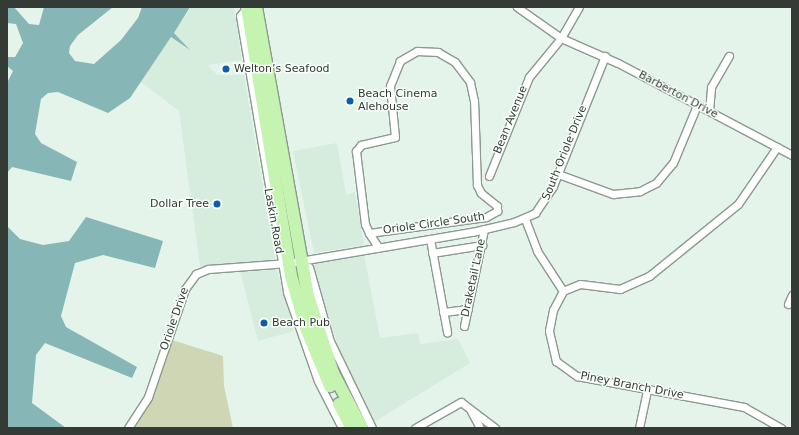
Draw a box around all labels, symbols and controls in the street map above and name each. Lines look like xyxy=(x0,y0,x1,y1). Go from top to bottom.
place label: Welton’s Seafood xyxy=(234,62,330,76)
marker: Welton’s Seafood xyxy=(221,64,231,74)
street label: Barberton Drive xyxy=(636,69,720,121)
street label: Bean Avenue xyxy=(491,84,531,156)
place label: Beach Cinema Alehouse xyxy=(358,88,438,114)
marker: Beach Cinema Alehouse xyxy=(345,96,355,106)
street label: South Oriole Drive xyxy=(540,104,590,202)
street label: Laskin Road xyxy=(261,187,285,255)
place label: Dollar Tree xyxy=(150,197,209,211)
marker: Dollar Tree xyxy=(212,199,222,209)
street label: Oriole Circle South xyxy=(382,210,486,238)
street label: Draketail Lane xyxy=(459,238,489,318)
street label: Oriole Drive xyxy=(158,286,192,352)
place label: Beach Pub xyxy=(272,316,330,330)
marker: Beach Pub xyxy=(259,318,269,328)
street label: Piney Branch Drive xyxy=(579,370,685,402)

